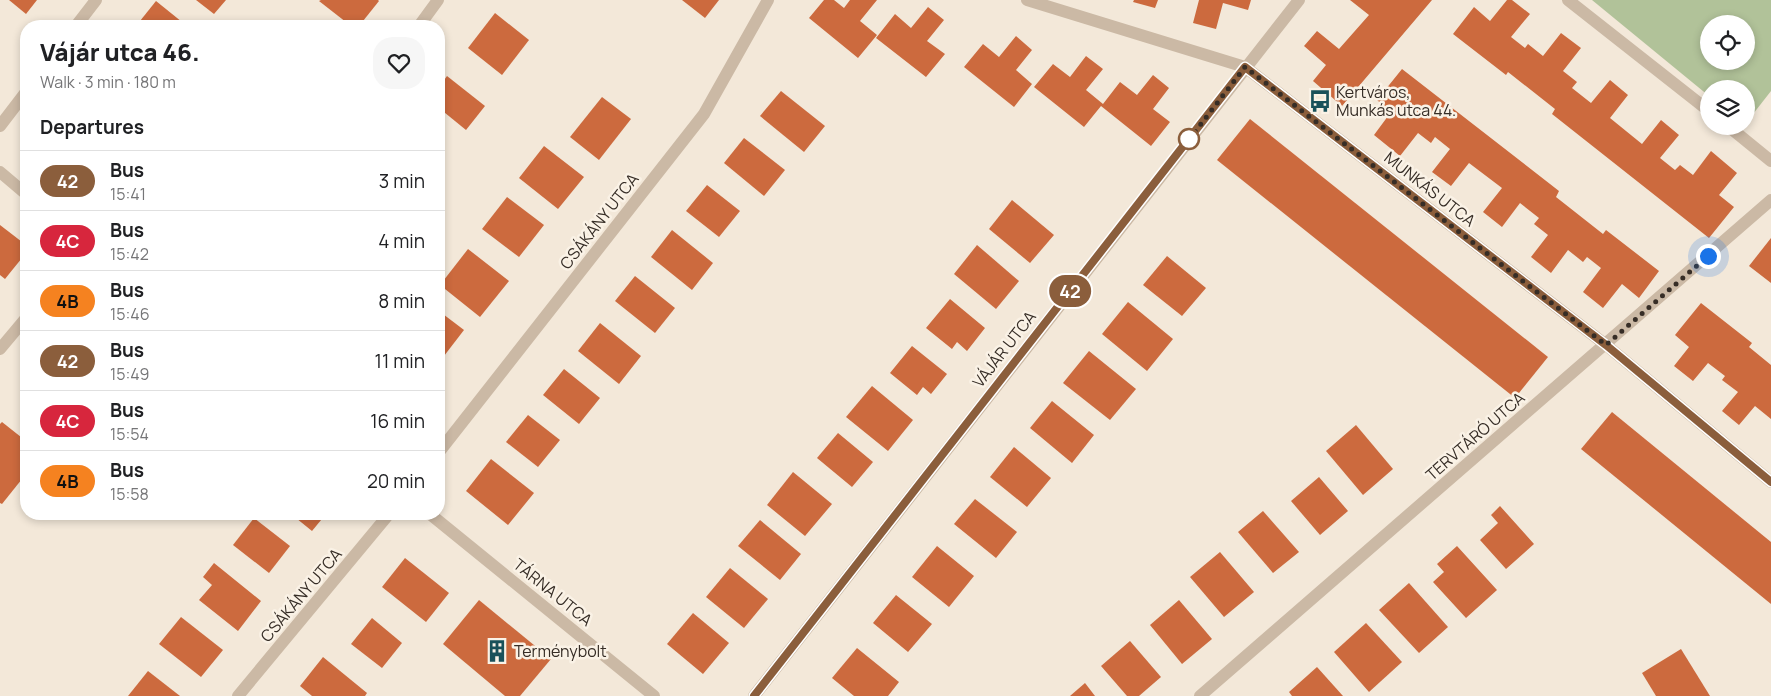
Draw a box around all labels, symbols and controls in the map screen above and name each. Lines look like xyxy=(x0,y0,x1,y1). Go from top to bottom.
map controls xyxy=(1700,15,1755,135)
button: locate xyxy=(1700,15,1755,70)
text: Vájár utca 46. xyxy=(40,35,200,68)
button: heart xyxy=(373,37,425,89)
text: Walk · 3 min · 180 m xyxy=(40,71,176,93)
button: layers xyxy=(1700,80,1755,135)
place label: Kertváros, Munkás utca 44. xyxy=(1336,81,1456,121)
bus stop icon: Kertváros, Munkás utca 44. xyxy=(1307,88,1333,114)
text: Departures xyxy=(40,114,144,140)
unlabelled marker xyxy=(1178,128,1200,150)
street label: MUNKÁS UTCA xyxy=(1380,146,1480,232)
text: Bus xyxy=(110,157,144,183)
text: 3 min xyxy=(379,168,425,194)
text: 42 xyxy=(57,169,78,193)
street label: CSÁKÁNY UTCA xyxy=(555,169,643,273)
text: 15:41 xyxy=(110,183,146,205)
text: Bus xyxy=(110,217,144,243)
text: 4 min xyxy=(378,228,425,254)
text: 4C xyxy=(55,229,80,253)
text: 15:42 xyxy=(110,243,149,265)
your location xyxy=(1696,244,1721,269)
line badge: 42 xyxy=(1048,275,1092,307)
text: Bus xyxy=(110,277,144,303)
text: 42 xyxy=(1059,279,1081,303)
text: 8 min xyxy=(378,288,425,314)
text: 4B xyxy=(56,289,79,313)
text: 15:46 xyxy=(110,303,150,325)
street label: VÁJÁR UTCA xyxy=(967,306,1041,392)
text: Bus xyxy=(110,337,144,363)
text: 11 min xyxy=(375,348,425,374)
text: 42 xyxy=(57,349,78,373)
text: 15:49 xyxy=(110,363,149,385)
street label: TERVTÁRÓ UTCA xyxy=(1421,387,1529,485)
text: Bus xyxy=(110,397,144,423)
text: 16 min xyxy=(370,408,425,434)
text: 4C xyxy=(55,409,80,433)
text: 15:54 xyxy=(110,423,149,445)
text: Bus xyxy=(110,457,144,483)
text: 20 min xyxy=(367,468,425,494)
text: 4B xyxy=(56,469,79,493)
text: 15:58 xyxy=(110,483,149,505)
street label: CSÁKÁNY UTCA xyxy=(255,543,347,647)
street label: TÁRNA UTCA xyxy=(509,553,597,631)
building icon: Terménybolt xyxy=(484,638,510,664)
place label: Terménybolt xyxy=(514,640,607,662)

